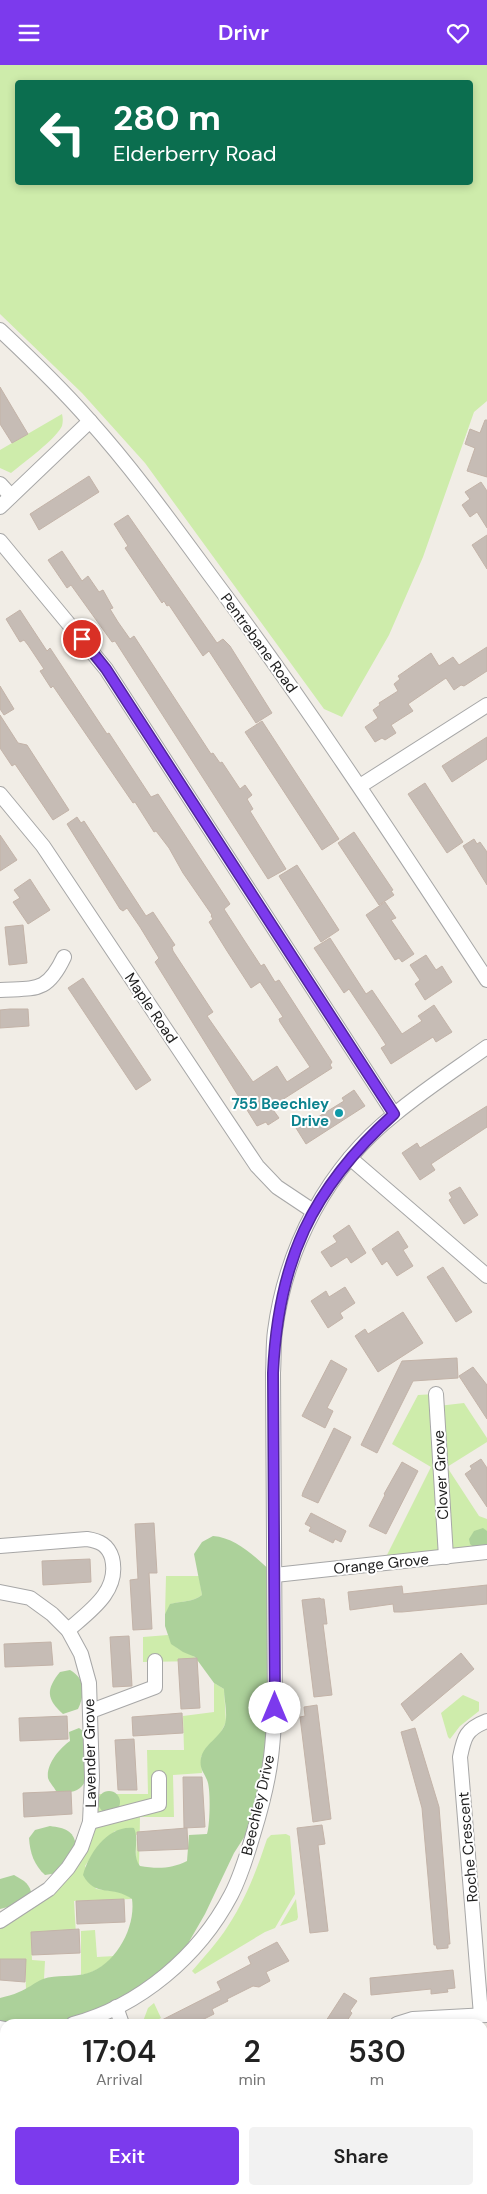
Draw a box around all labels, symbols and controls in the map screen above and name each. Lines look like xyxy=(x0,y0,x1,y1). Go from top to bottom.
text: Drivr xyxy=(218,18,269,47)
icon: menu xyxy=(15,19,43,47)
icon: heart xyxy=(444,19,472,47)
text: 280 m xyxy=(113,95,221,141)
icon: left xyxy=(30,100,95,165)
text: Elderberry Road xyxy=(113,139,277,168)
street label: Pentrebane Road xyxy=(216,589,302,697)
pin xyxy=(61,618,103,660)
icon: arrive xyxy=(68,625,96,653)
street label: Maple Road xyxy=(120,969,182,1047)
place label: 755 Beechley Drive xyxy=(231,1094,329,1131)
marker: 755 Beechley Drive xyxy=(333,1107,345,1119)
street label: Clover Grove xyxy=(429,1430,453,1520)
street label: Orange Grove xyxy=(332,1549,430,1579)
position arrow xyxy=(248,1681,300,1733)
street label: Lavender Grove xyxy=(79,1698,101,1808)
street label: Beechley Drive xyxy=(237,1753,279,1857)
street label: Roche Crescent xyxy=(453,1791,483,1903)
text: 17:04 xyxy=(82,2032,156,2071)
text: 2 xyxy=(243,2032,261,2071)
text: 530 xyxy=(348,2032,406,2071)
text: Arrival xyxy=(96,2069,143,2090)
text: min xyxy=(239,2069,266,2090)
text: m xyxy=(370,2069,384,2090)
button: Exit xyxy=(15,2127,239,2185)
button: Share xyxy=(249,2127,473,2185)

